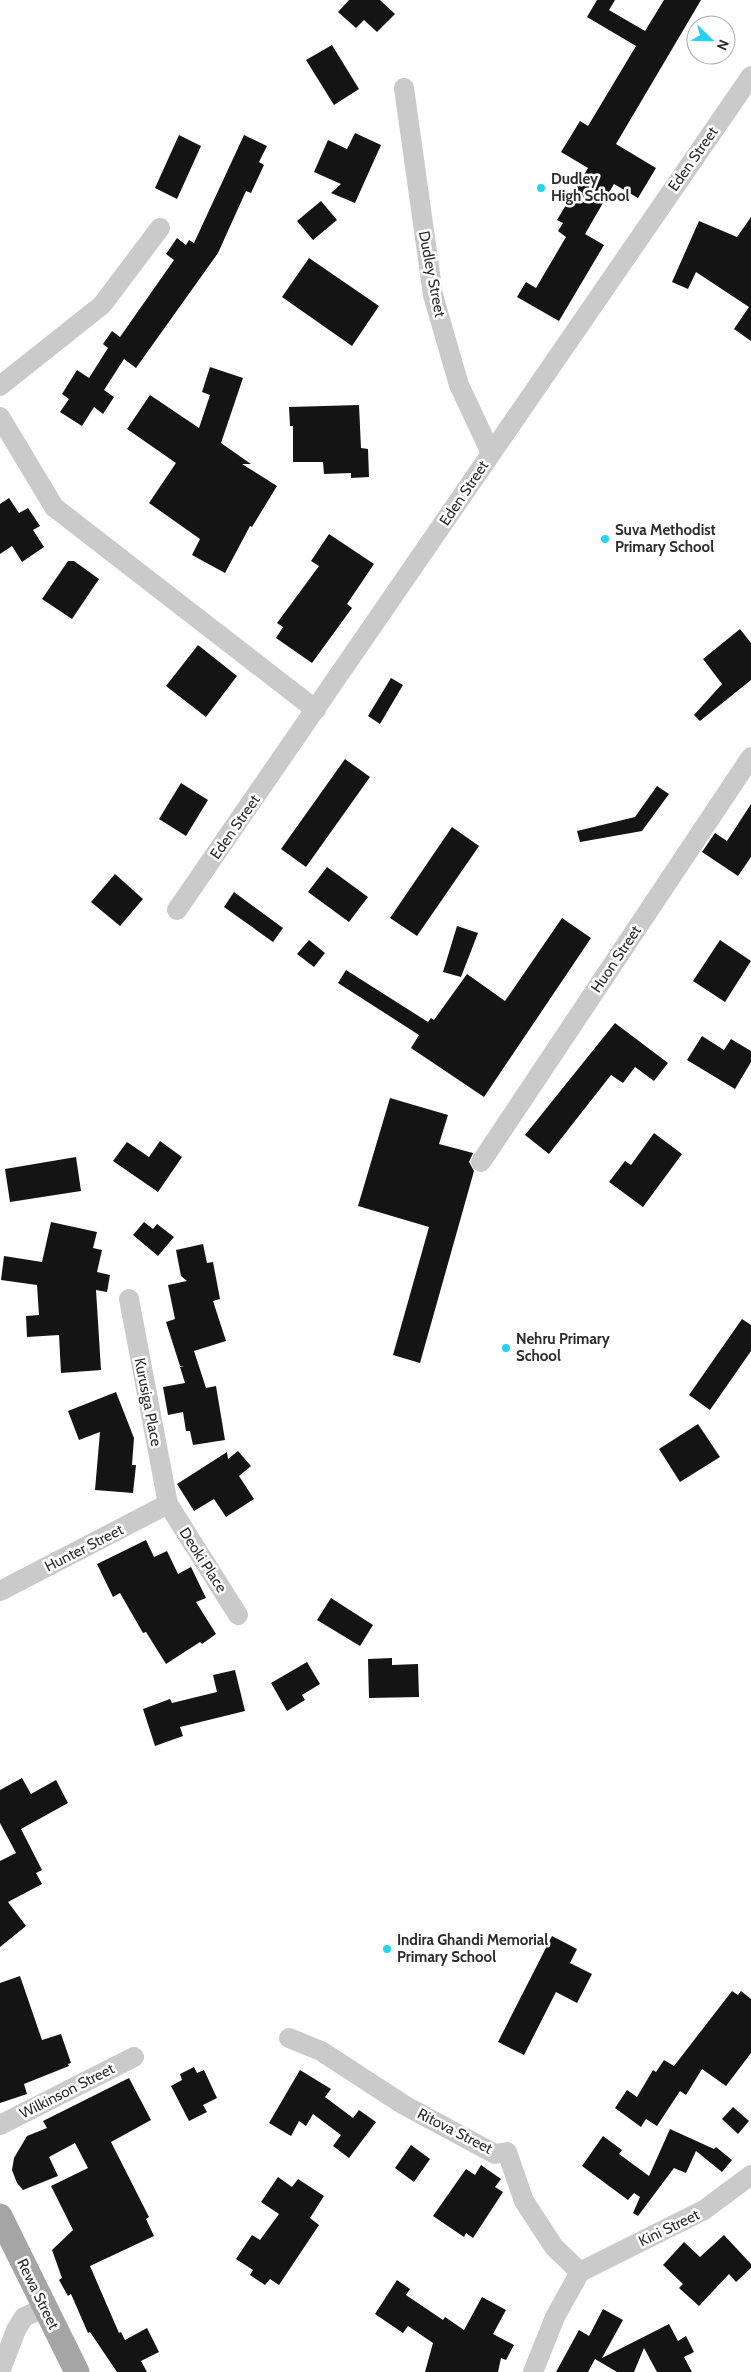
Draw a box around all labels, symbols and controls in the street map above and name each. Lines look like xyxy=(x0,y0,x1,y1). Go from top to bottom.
north arrow xyxy=(686,15,736,65)
text: N xyxy=(713,37,733,53)
street label: Eden Street xyxy=(664,123,722,195)
place label: Dudley High School xyxy=(551,170,629,205)
marker: Dudley High School xyxy=(535,182,547,194)
street label: Dudley Street xyxy=(415,229,449,319)
street label: Eden Street xyxy=(436,457,492,529)
place label: Suva Methodist Primary School xyxy=(615,521,716,556)
marker: Suva Methodist Primary School xyxy=(599,533,611,545)
street label: Eden Street xyxy=(206,791,264,863)
street label: Huon Street xyxy=(587,922,645,996)
place label: Nehru Primary School xyxy=(516,1330,611,1365)
marker: Nehru Primary School xyxy=(500,1342,512,1354)
street label: Kurusiga Place xyxy=(131,1356,165,1448)
street label: Hunter Street xyxy=(42,1520,126,1576)
street label: Deoki Place xyxy=(175,1524,231,1596)
place label: Indira Ghandi Memorial Primary School xyxy=(397,1931,548,1966)
marker: Indira Ghandi Memorial Primary School xyxy=(381,1943,393,1955)
street label: Wilkinson Street xyxy=(17,2059,117,2123)
street label: Ritova Street xyxy=(415,2104,495,2158)
street label: Kini Street xyxy=(636,2206,702,2250)
street label: Rewa Street xyxy=(13,2256,63,2332)

